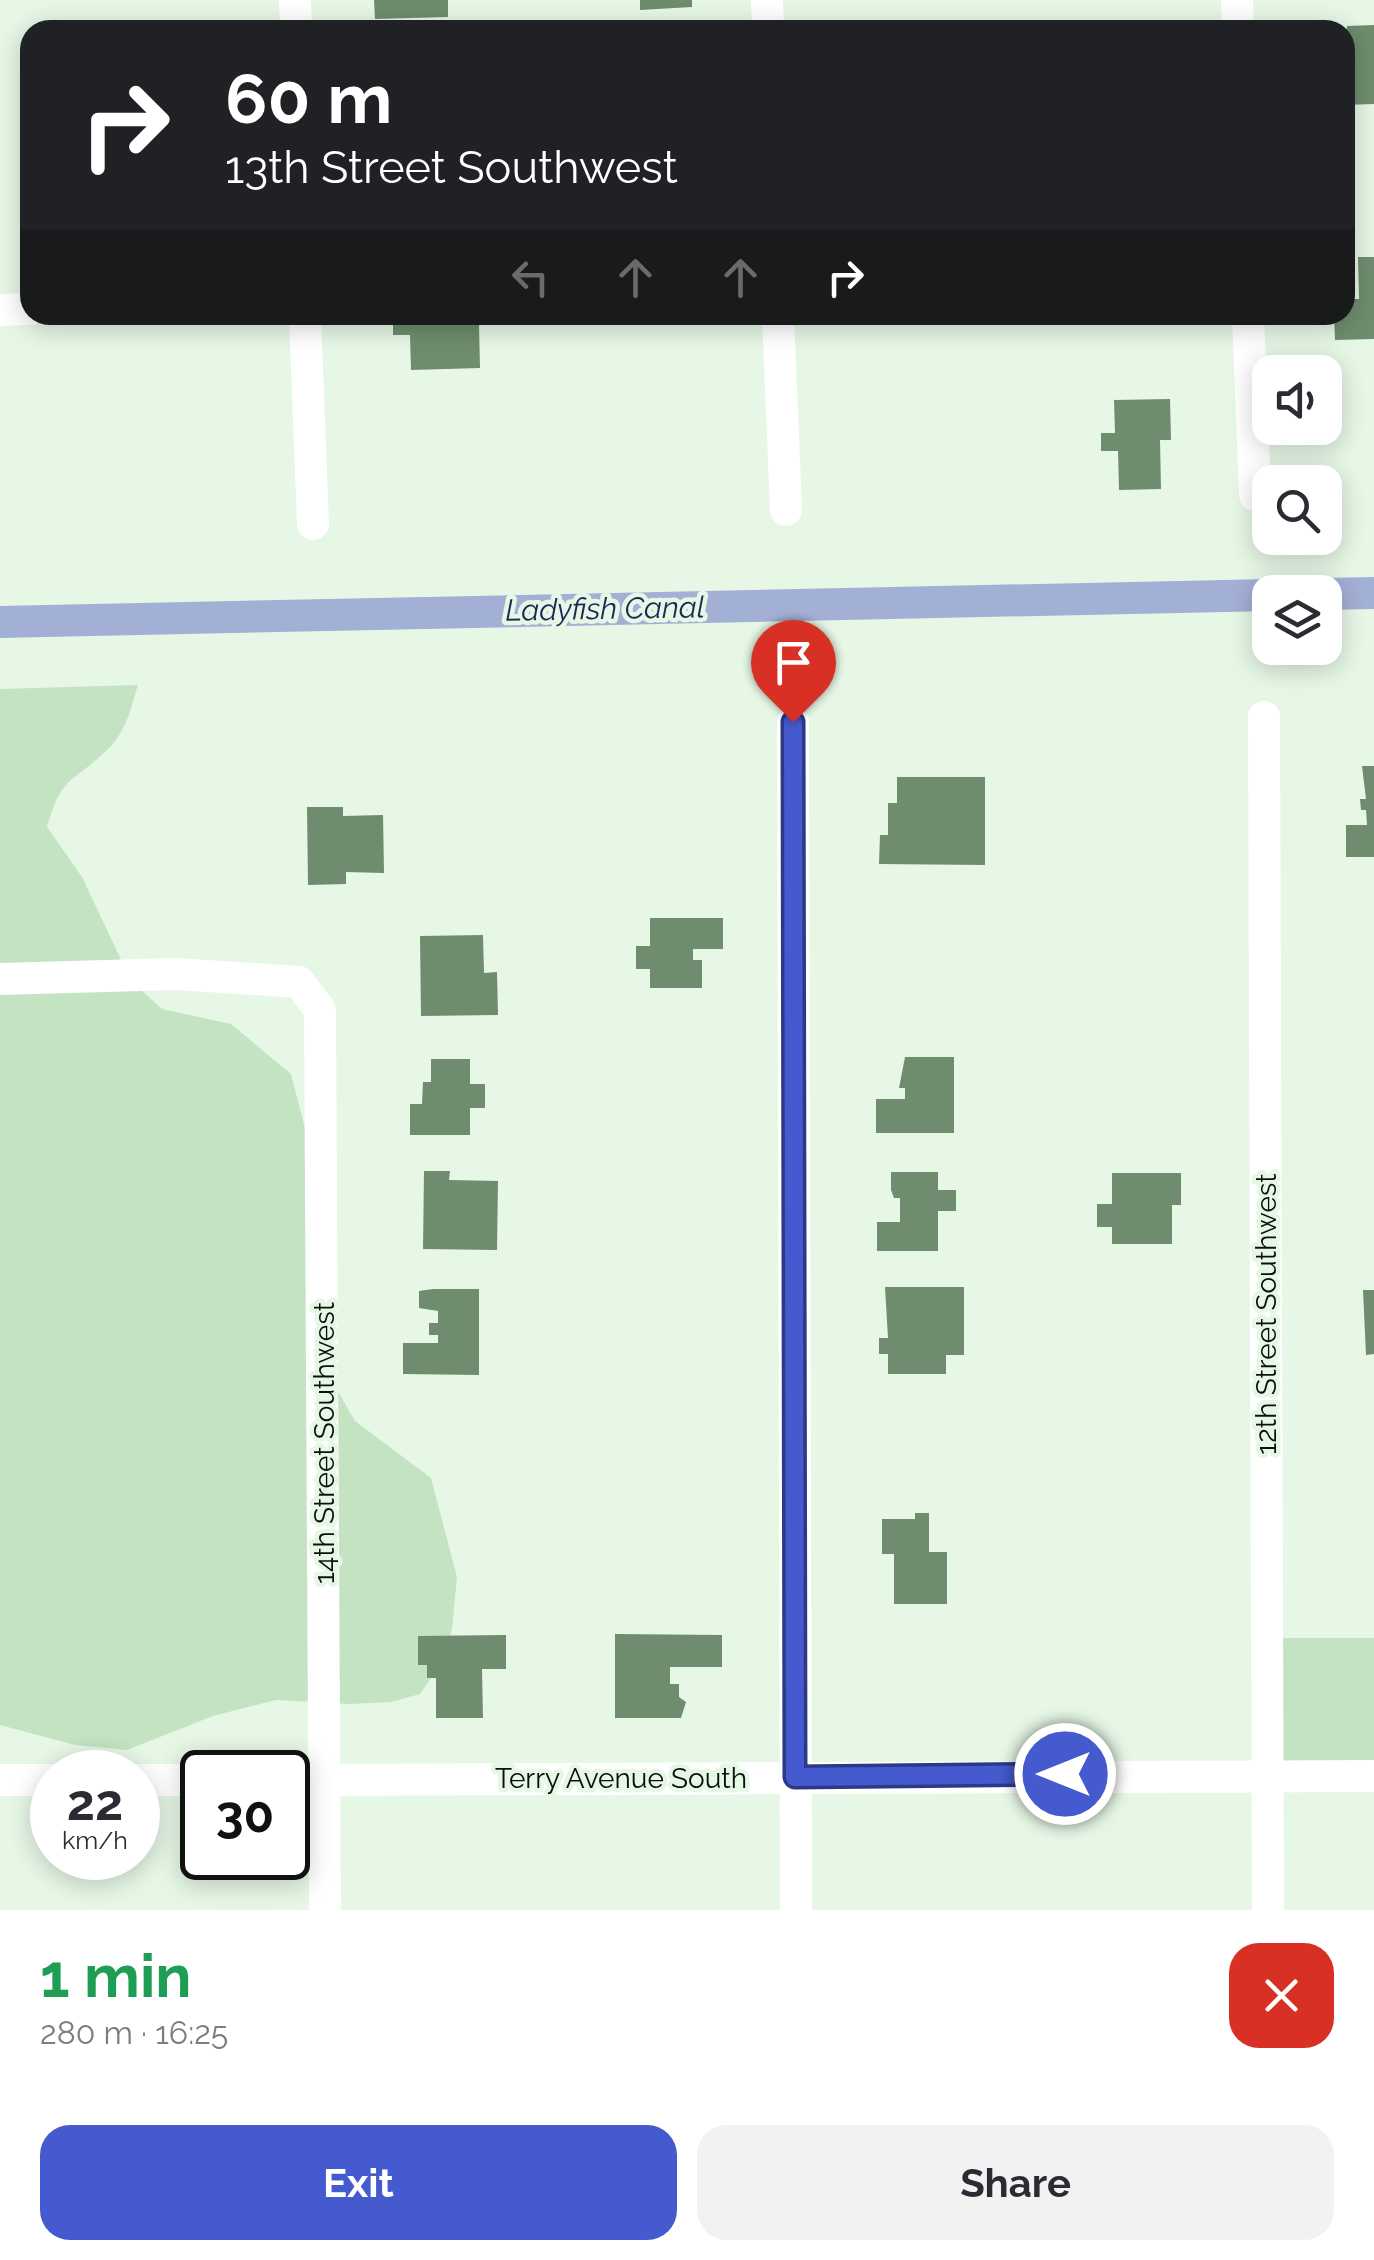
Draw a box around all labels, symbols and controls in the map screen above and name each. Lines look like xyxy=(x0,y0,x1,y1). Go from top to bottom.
text: 60 m xyxy=(225,57,392,139)
icon: right xyxy=(60,60,190,190)
text: 13th Street Southwest xyxy=(225,141,678,194)
icon: left xyxy=(503,250,558,305)
icon: ahead xyxy=(608,250,663,305)
icon: ahead xyxy=(713,250,768,305)
icon: right xyxy=(818,250,873,305)
map controls xyxy=(1252,355,1342,665)
button: sound xyxy=(1252,355,1342,445)
button: search xyxy=(1252,465,1342,555)
button: layers xyxy=(1252,575,1342,665)
water label: Ladyfish Canal xyxy=(505,589,705,628)
pin xyxy=(751,620,836,723)
icon: arrive xyxy=(766,635,821,690)
street label: 12th Street Southwest xyxy=(1250,1173,1283,1455)
street label: 14th Street Southwest xyxy=(308,1301,341,1584)
position arrow xyxy=(1013,1722,1117,1826)
speed limit sign: 30 xyxy=(180,1750,310,1880)
street label: Terry Avenue South xyxy=(495,1762,747,1795)
text: 22 xyxy=(67,1773,123,1832)
text: km/h xyxy=(62,1825,128,1855)
text: 1 min xyxy=(40,1941,191,2011)
button: close xyxy=(1229,1943,1334,2048)
text: 280 m · 16:25 xyxy=(40,2014,228,2051)
button: Exit xyxy=(40,2125,677,2240)
button: Share xyxy=(697,2125,1334,2240)

